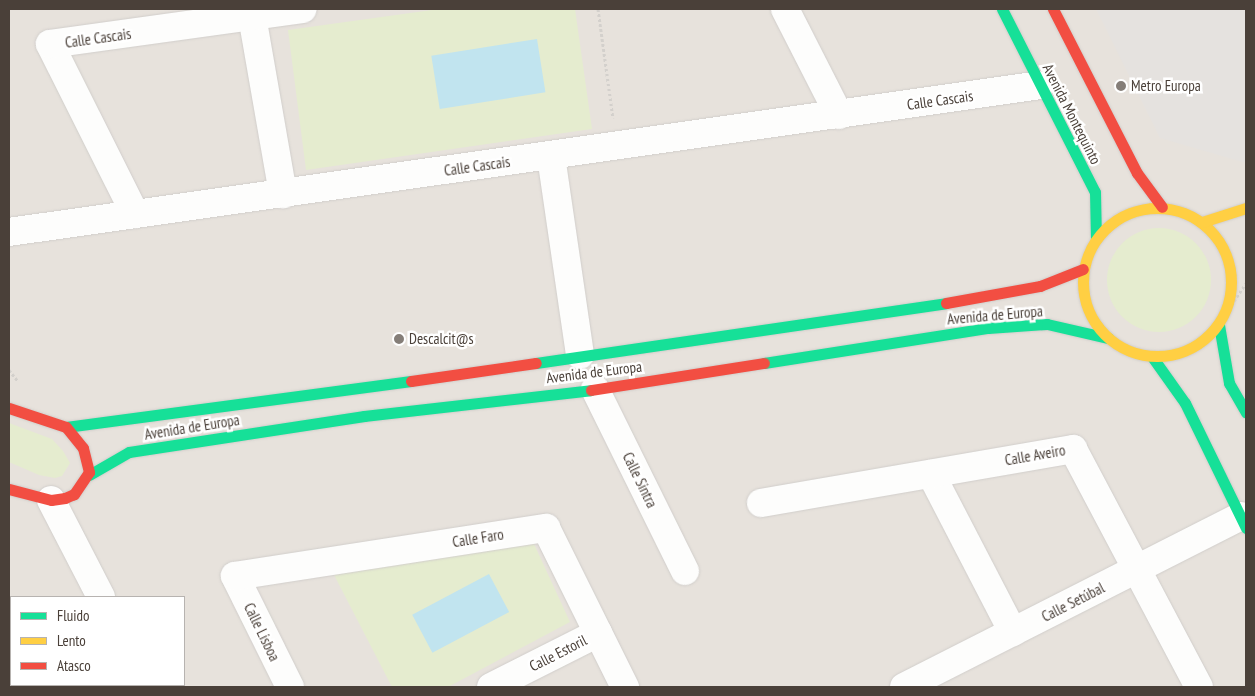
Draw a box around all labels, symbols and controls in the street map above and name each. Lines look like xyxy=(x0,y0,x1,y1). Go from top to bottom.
street label: Calle Cascais xyxy=(64,24,132,52)
street label: Avenida Montequinto xyxy=(1039,61,1105,167)
place label: Metro Europa xyxy=(1131,77,1201,95)
marker: Metro Europa xyxy=(1115,80,1127,92)
street label: Calle Cascais xyxy=(906,86,974,114)
street label: Calle Cascais xyxy=(443,152,511,180)
street label: Avenida de Europa xyxy=(946,302,1044,328)
place label: Descalcit@s xyxy=(409,330,474,348)
marker: Descalcit@s xyxy=(393,333,405,345)
street label: Avenida de Europa xyxy=(545,357,643,387)
street label: Avenida de Europa xyxy=(143,411,241,443)
street label: Calle Aveiro xyxy=(1003,441,1067,469)
street label: Calle Sintra xyxy=(619,449,661,511)
street label: Calle Faro xyxy=(451,525,505,551)
street label: Calle Setúbal xyxy=(1038,578,1108,626)
legend xyxy=(10,596,185,686)
street label: Calle Lisboa xyxy=(240,600,284,664)
text: Fluido xyxy=(57,606,89,625)
text: Lento xyxy=(57,631,86,650)
street label: Calle Estoril xyxy=(526,631,590,675)
text: Atasco xyxy=(57,656,91,675)

